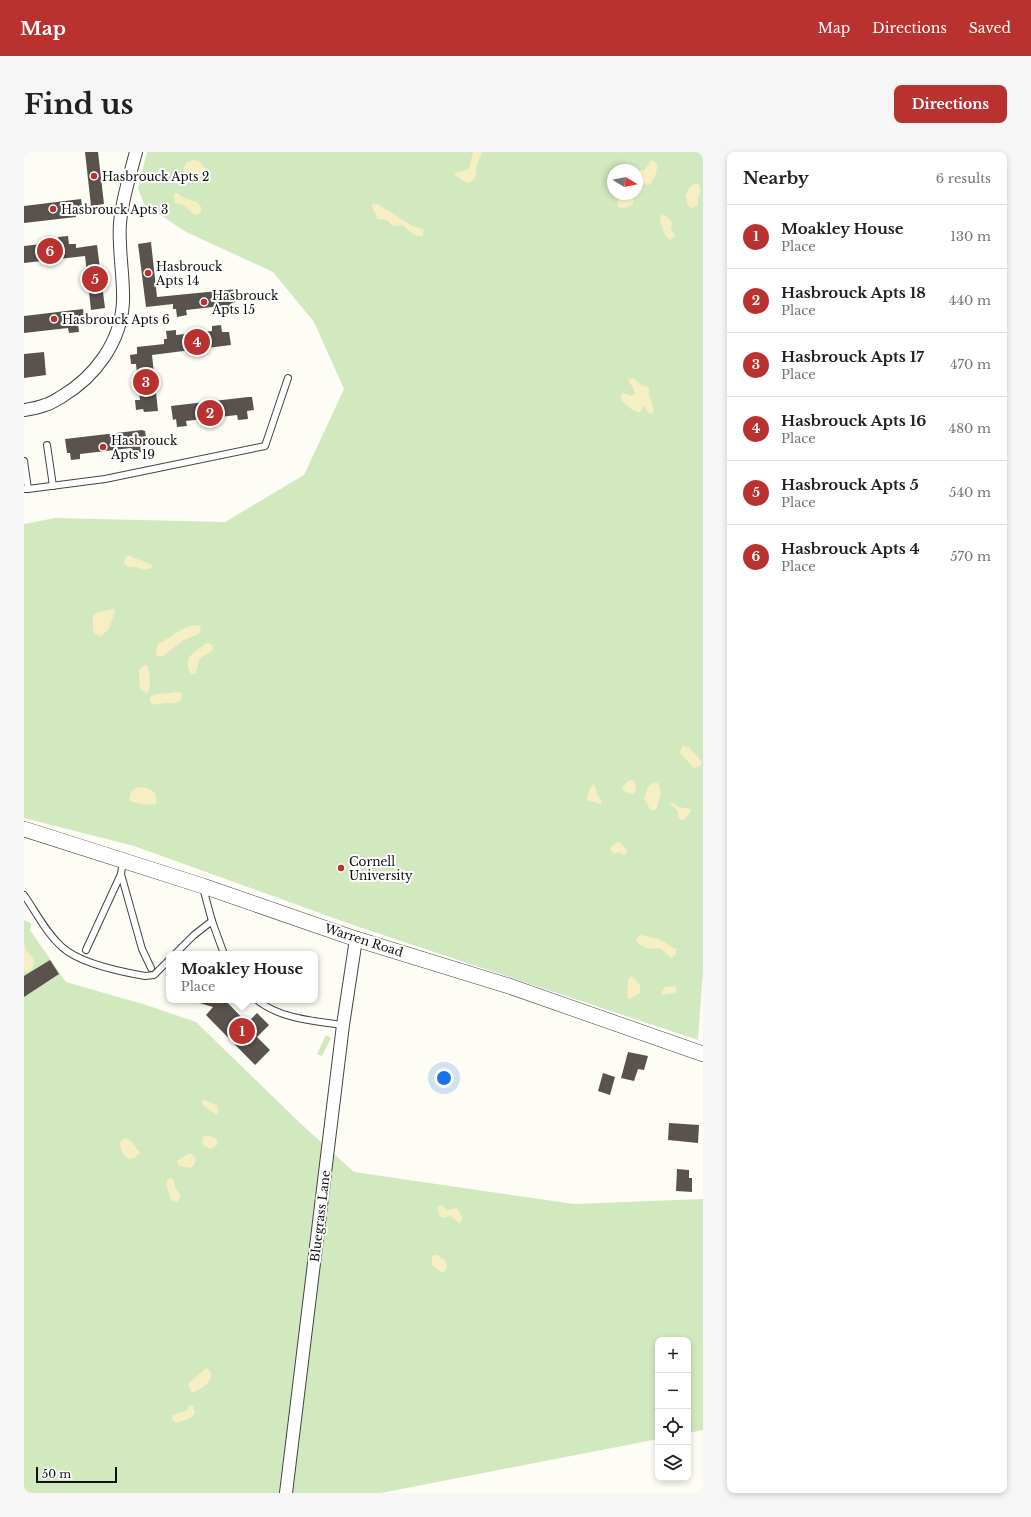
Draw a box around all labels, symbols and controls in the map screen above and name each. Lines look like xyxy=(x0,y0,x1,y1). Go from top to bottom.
text: Map xyxy=(20,17,66,40)
text: Map xyxy=(818,19,850,37)
text: Directions xyxy=(872,19,947,37)
text: Saved xyxy=(969,19,1011,37)
button: Directions xyxy=(894,85,1007,123)
text: Find us xyxy=(24,87,134,122)
north arrow xyxy=(607,164,643,200)
text: Nearby xyxy=(743,168,809,189)
place label: Hasbrouck Apts 2 xyxy=(102,169,209,184)
text: 6 results xyxy=(936,170,991,187)
marker: Hasbrouck Apts 2 xyxy=(89,171,99,181)
place label: Hasbrouck Apts 3 xyxy=(61,202,168,217)
marker: Hasbrouck Apts 3 xyxy=(48,204,58,214)
text: Moakley House xyxy=(781,219,904,238)
text: 1 xyxy=(753,228,759,245)
text: 130 m xyxy=(950,228,991,245)
pin: 6 xyxy=(37,236,63,266)
text: Place xyxy=(781,238,816,255)
place label: Hasbrouck Apts 14 xyxy=(155,259,223,288)
pin: 5 xyxy=(82,264,108,294)
marker: Hasbrouck Apts 14 xyxy=(143,268,153,278)
text: Hasbrouck Apts 18 xyxy=(781,283,926,302)
place label: Hasbrouck Apts 15 xyxy=(211,288,279,317)
text: 2 xyxy=(752,292,760,309)
text: 440 m xyxy=(949,292,991,309)
marker: Hasbrouck Apts 15 xyxy=(199,297,209,307)
text: Place xyxy=(781,302,816,319)
place label: Hasbrouck Apts 6 xyxy=(62,312,170,327)
marker: Hasbrouck Apts 6 xyxy=(49,314,59,324)
pin: 4 xyxy=(184,327,210,357)
text: Hasbrouck Apts 17 xyxy=(781,347,924,366)
text: 3 xyxy=(752,356,760,373)
text: 470 m xyxy=(950,356,991,373)
text: Place xyxy=(781,366,816,383)
pin: 3 xyxy=(133,367,159,397)
pin: 2 xyxy=(197,398,223,428)
text: Hasbrouck Apts 16 xyxy=(781,411,926,430)
text: 4 xyxy=(752,420,760,437)
text: 480 m xyxy=(949,420,991,437)
text: Place xyxy=(781,430,816,447)
place label: Hasbrouck Apts 19 xyxy=(110,433,178,462)
marker: Hasbrouck Apts 19 xyxy=(98,442,108,452)
text: Hasbrouck Apts 5 xyxy=(781,475,919,494)
text: 5 xyxy=(752,484,760,501)
text: 540 m xyxy=(949,484,991,501)
text: Place xyxy=(781,494,816,511)
text: Hasbrouck Apts 4 xyxy=(781,539,920,558)
text: 6 xyxy=(752,548,760,565)
text: 570 m xyxy=(950,548,991,565)
text: Place xyxy=(781,558,816,575)
place label: Cornell University xyxy=(349,854,413,883)
marker: Cornell University xyxy=(336,863,346,873)
street label: Warren Road xyxy=(322,920,405,960)
popup xyxy=(166,951,318,1003)
text: Moakley House xyxy=(181,959,303,978)
text: Place xyxy=(181,978,215,995)
pin: 1 xyxy=(229,1016,255,1046)
your location xyxy=(434,1068,454,1088)
street label: Bluegrass Lane xyxy=(307,1169,333,1263)
map controls xyxy=(655,1337,691,1481)
button: + xyxy=(655,1337,691,1373)
button: − xyxy=(655,1373,691,1409)
button: locate xyxy=(655,1409,691,1445)
button: layers xyxy=(655,1445,691,1481)
scale bar xyxy=(36,1465,117,1484)
text: 50 m xyxy=(42,1467,71,1481)

